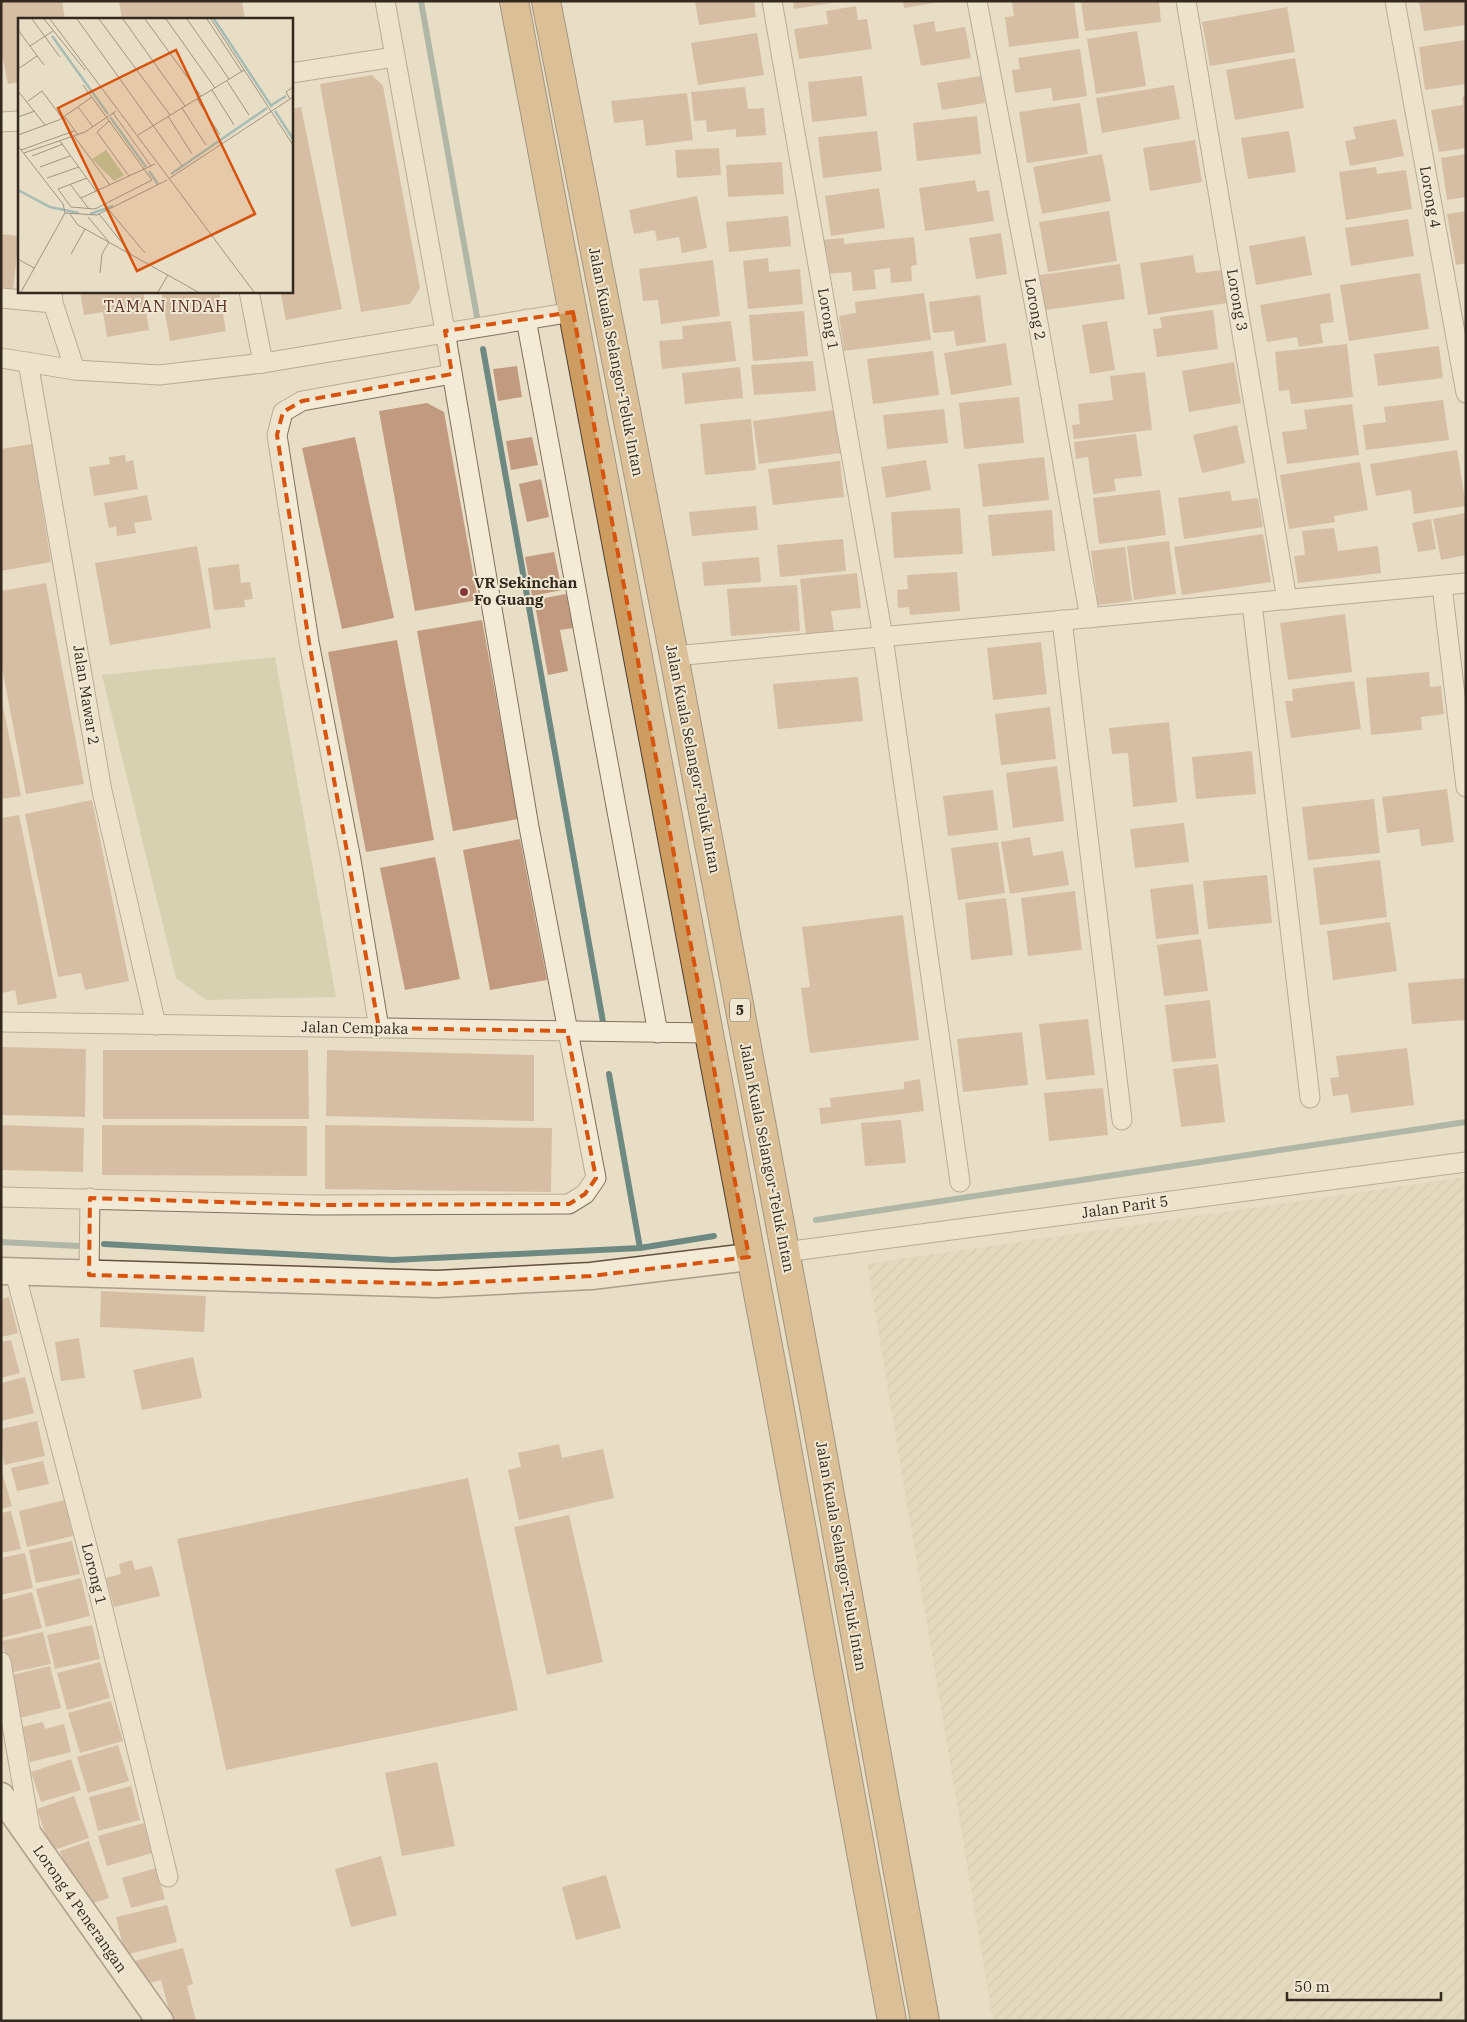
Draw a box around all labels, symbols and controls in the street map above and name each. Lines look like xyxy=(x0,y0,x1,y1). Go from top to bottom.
inset map xyxy=(18,18,292,292)
street label: Lorong 4 xyxy=(1416,164,1445,229)
street label: Jalan Kuala Selangor-Teluk Intan xyxy=(585,246,648,478)
street label: Lorong 3 xyxy=(1223,267,1252,332)
street label: Lorong 2 xyxy=(1021,276,1050,341)
street label: Lorong 1 xyxy=(814,286,843,351)
district label: TAMAN INDAH xyxy=(103,296,229,316)
place label: VR Sekinchan Fo Guang xyxy=(474,573,577,609)
marker: VR Sekinchan Fo Guang xyxy=(458,586,470,598)
street label: Jalan Kuala Selangor-Teluk Intan xyxy=(662,643,725,875)
street label: Jalan Mawar 2 xyxy=(69,644,104,746)
road number: 5 xyxy=(730,998,750,1022)
street label: Jalan Cempaka xyxy=(301,1017,409,1038)
street label: Jalan Kuala Selangor-Teluk Intan xyxy=(736,1042,799,1274)
street label: Jalan Parit 5 xyxy=(1080,1191,1169,1222)
street label: Jalan Kuala Selangor-Teluk Intan xyxy=(812,1440,871,1673)
street label: Lorong 1 xyxy=(78,1541,111,1607)
street label: Lorong 4 Penerangan xyxy=(29,1841,132,1976)
scale bar xyxy=(1287,1970,1441,2002)
text: 50 m xyxy=(1294,1977,1330,1996)

